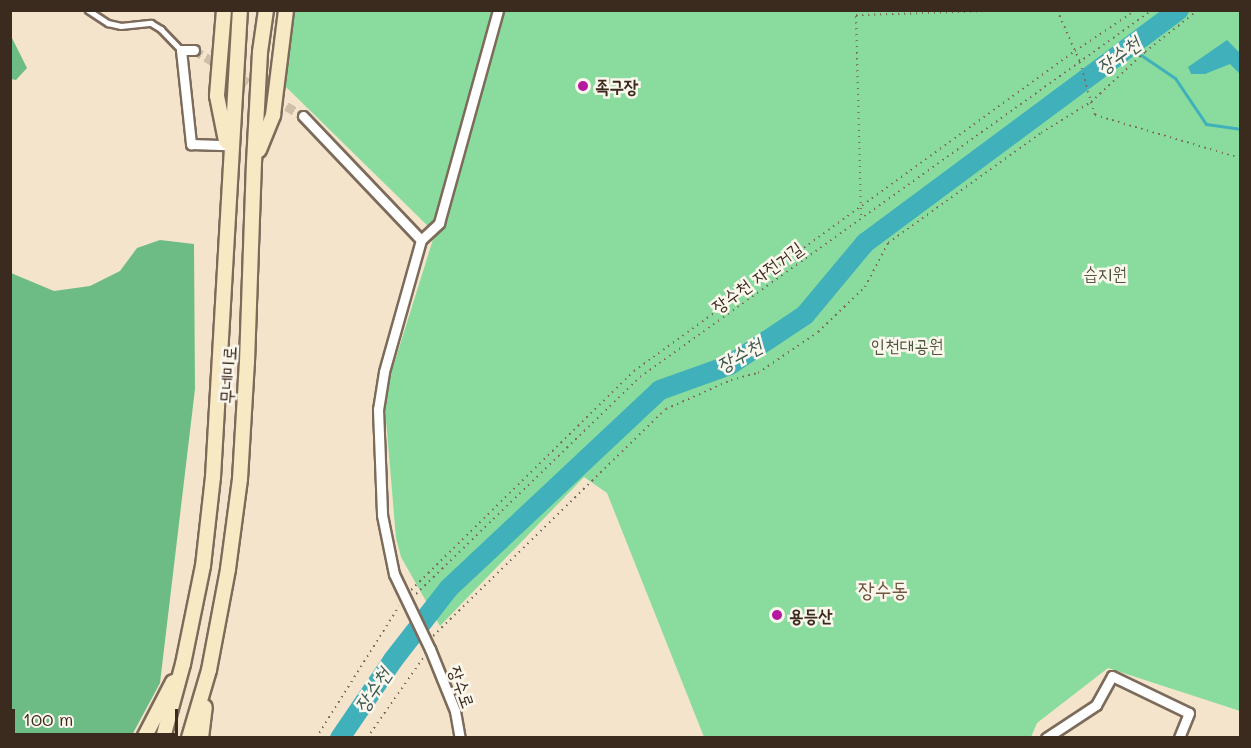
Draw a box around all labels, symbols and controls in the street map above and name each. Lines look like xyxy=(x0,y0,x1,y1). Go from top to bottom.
water label: 장수천 xyxy=(1091,31,1145,79)
place label: 족구장 xyxy=(595,75,638,97)
marker: 족구장 xyxy=(576,79,590,93)
street label: 장수천 자전거길 xyxy=(707,237,807,317)
park label: 습지원 xyxy=(1083,262,1127,284)
water label: 장수천 xyxy=(712,333,766,377)
park label: 인천대공원 xyxy=(871,334,943,356)
street label: 무네미로 xyxy=(216,346,240,404)
district label: 장수동 xyxy=(858,576,908,602)
place label: 용등산 xyxy=(789,604,832,626)
marker: 용등산 xyxy=(770,608,784,622)
water label: 장수천 xyxy=(349,663,395,717)
street label: 장수로 xyxy=(444,663,480,711)
scale bar xyxy=(15,697,182,735)
text: 100 m xyxy=(23,707,73,731)

